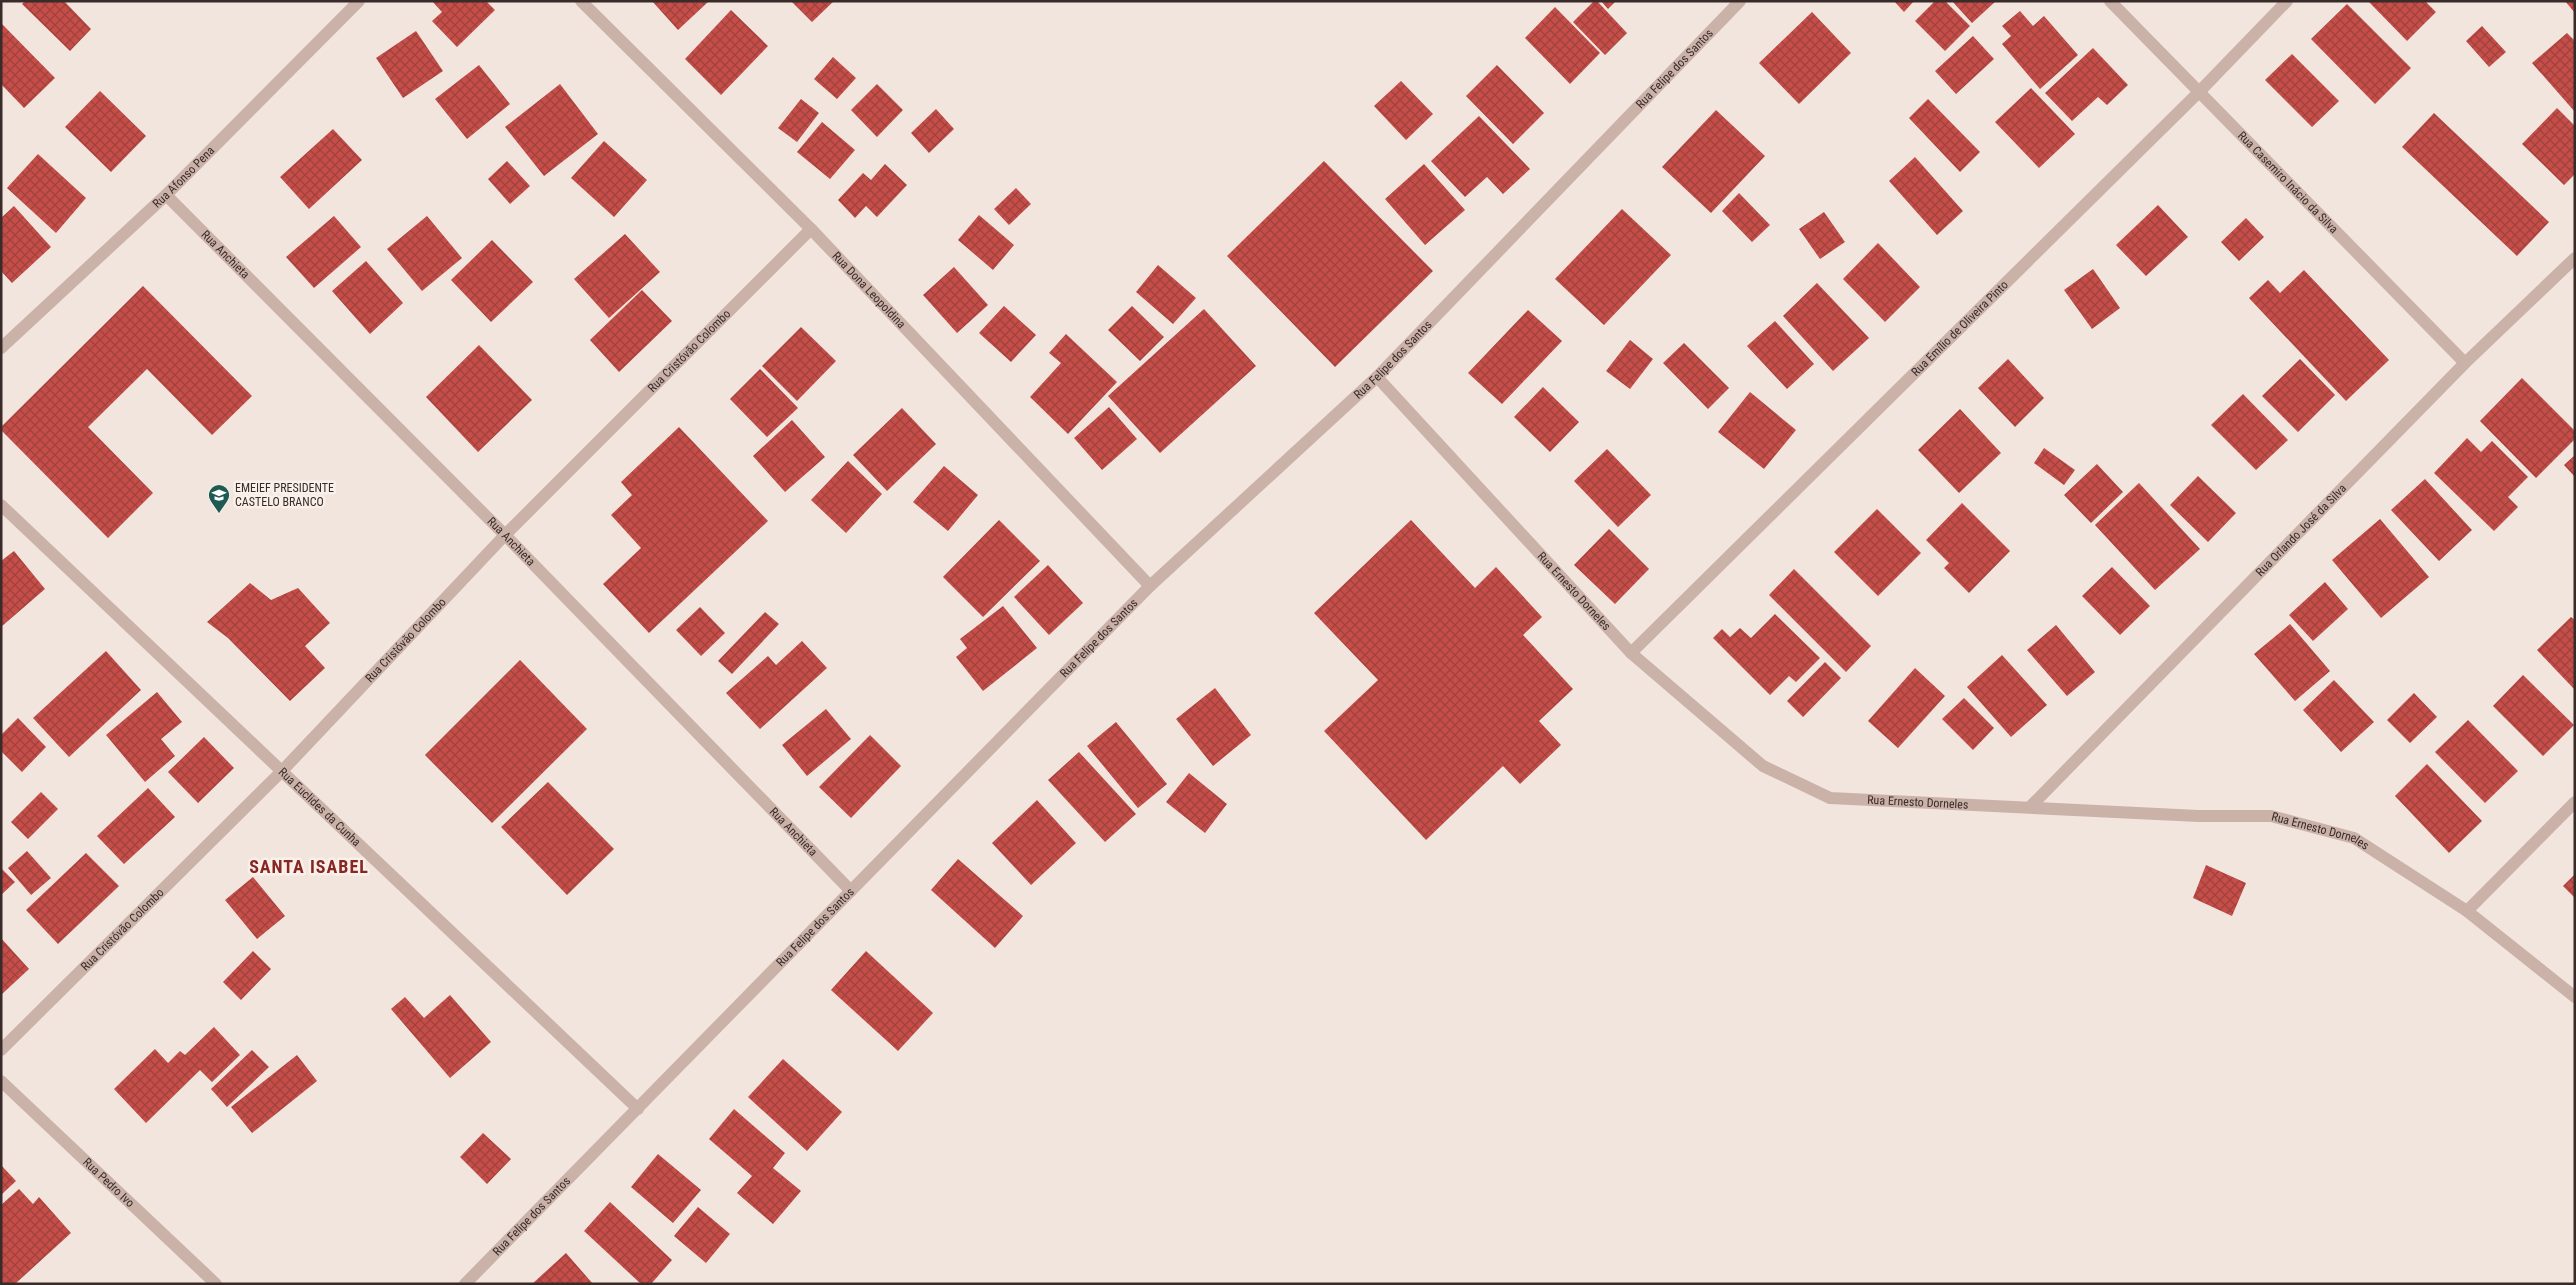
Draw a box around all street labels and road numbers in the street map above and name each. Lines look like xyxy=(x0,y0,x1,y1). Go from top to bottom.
street label: Rua Felipe dos Santos xyxy=(1633,26,1716,111)
street label: Rua Casemiro Inácio da Silva xyxy=(2235,128,2341,236)
street label: Rua Afonso Pena xyxy=(150,143,217,211)
street label: Rua Anchieta xyxy=(198,227,253,282)
street label: Rua Dona Leopoldina xyxy=(829,249,909,331)
street label: Rua Emílio de Oliveira Pinto xyxy=(1909,278,2011,379)
street label: Rua Cristóvão Colombo xyxy=(645,307,733,395)
street label: Rua Felipe dos Santos xyxy=(1351,318,1435,402)
street label: Rua Orlando José da Silva xyxy=(2253,481,2349,579)
street label: Rua Anchieta xyxy=(484,514,538,569)
street label: Rua Ernesto Dorneles xyxy=(1535,549,1614,633)
street label: Rua Cristóvão Colombo xyxy=(362,595,449,685)
street label: Rua Felipe dos Santos xyxy=(1057,596,1141,680)
street label: Rua Euclides da Cunha xyxy=(276,765,364,849)
street label: Rua Ernesto Dorneles xyxy=(1867,793,1969,812)
street label: Rua Anchieta xyxy=(767,805,820,859)
street label: Rua Ernesto Dorneles xyxy=(2270,809,2371,853)
street label: Rua Cristóvão Colombo xyxy=(78,885,167,974)
street label: Rua Felipe dos Santos xyxy=(774,885,857,969)
street label: Rua Pedro Ivo xyxy=(80,1155,137,1210)
street label: Rua Felipe dos Santos xyxy=(490,1174,573,1259)

